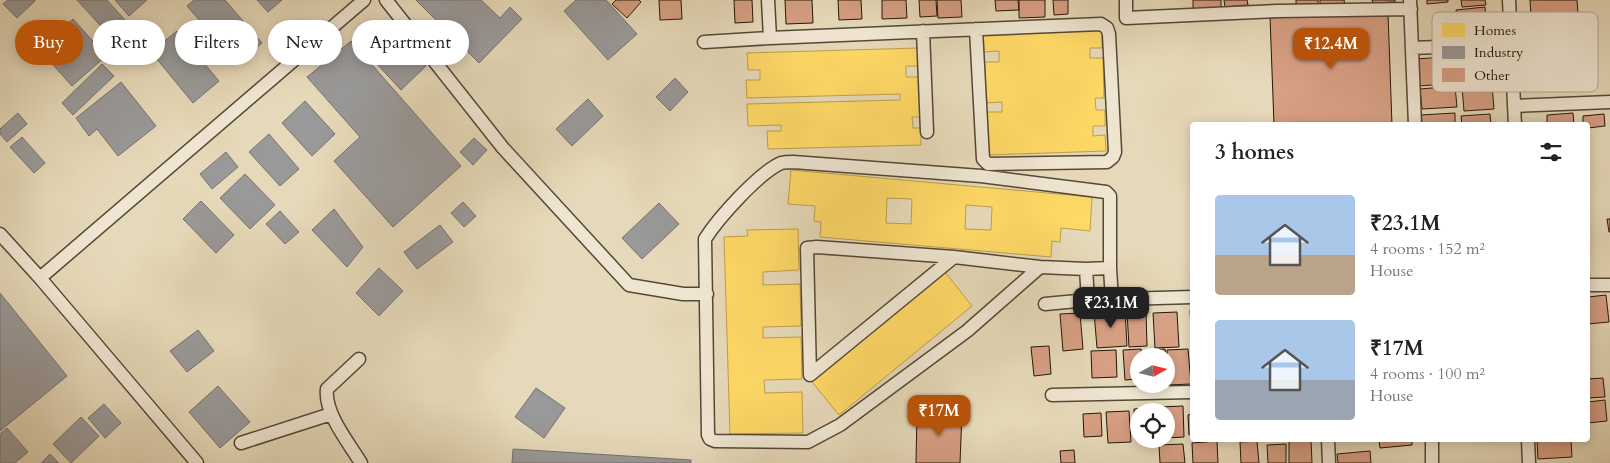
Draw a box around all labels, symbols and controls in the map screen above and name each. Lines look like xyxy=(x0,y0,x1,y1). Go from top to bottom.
legend xyxy=(1432,12,1598,92)
chip: Buy xyxy=(15,20,83,65)
chip: Rent xyxy=(93,20,165,65)
chip: Filters xyxy=(175,20,258,65)
chip: New xyxy=(268,20,342,65)
chip: Apartment xyxy=(352,20,469,65)
text: Homes xyxy=(1474,21,1516,40)
pin: ₹12.4M xyxy=(1290,28,1372,70)
text: ₹12.4M xyxy=(1304,33,1358,55)
text: Industry xyxy=(1474,43,1524,62)
text: Other xyxy=(1474,66,1511,85)
text: 3 homes xyxy=(1215,138,1294,167)
icon: filters xyxy=(1537,138,1565,166)
text: ₹23.1M xyxy=(1370,209,1441,238)
icon: home xyxy=(1255,215,1315,275)
text: 4 rooms · 152 m² xyxy=(1370,238,1485,260)
text: House xyxy=(1370,260,1413,282)
pin: ₹23.1M xyxy=(1070,286,1152,329)
text: ₹23.1M xyxy=(1084,292,1138,314)
text: ₹17M xyxy=(1370,334,1424,363)
icon: home xyxy=(1255,340,1315,400)
north arrow xyxy=(1130,348,1175,392)
map controls xyxy=(1130,348,1175,448)
text: 4 rooms · 100 m² xyxy=(1370,363,1485,385)
text: House xyxy=(1370,385,1413,407)
pin: ₹17M xyxy=(909,394,969,437)
text: ₹17M xyxy=(918,400,960,422)
button: locate xyxy=(1130,403,1175,448)

